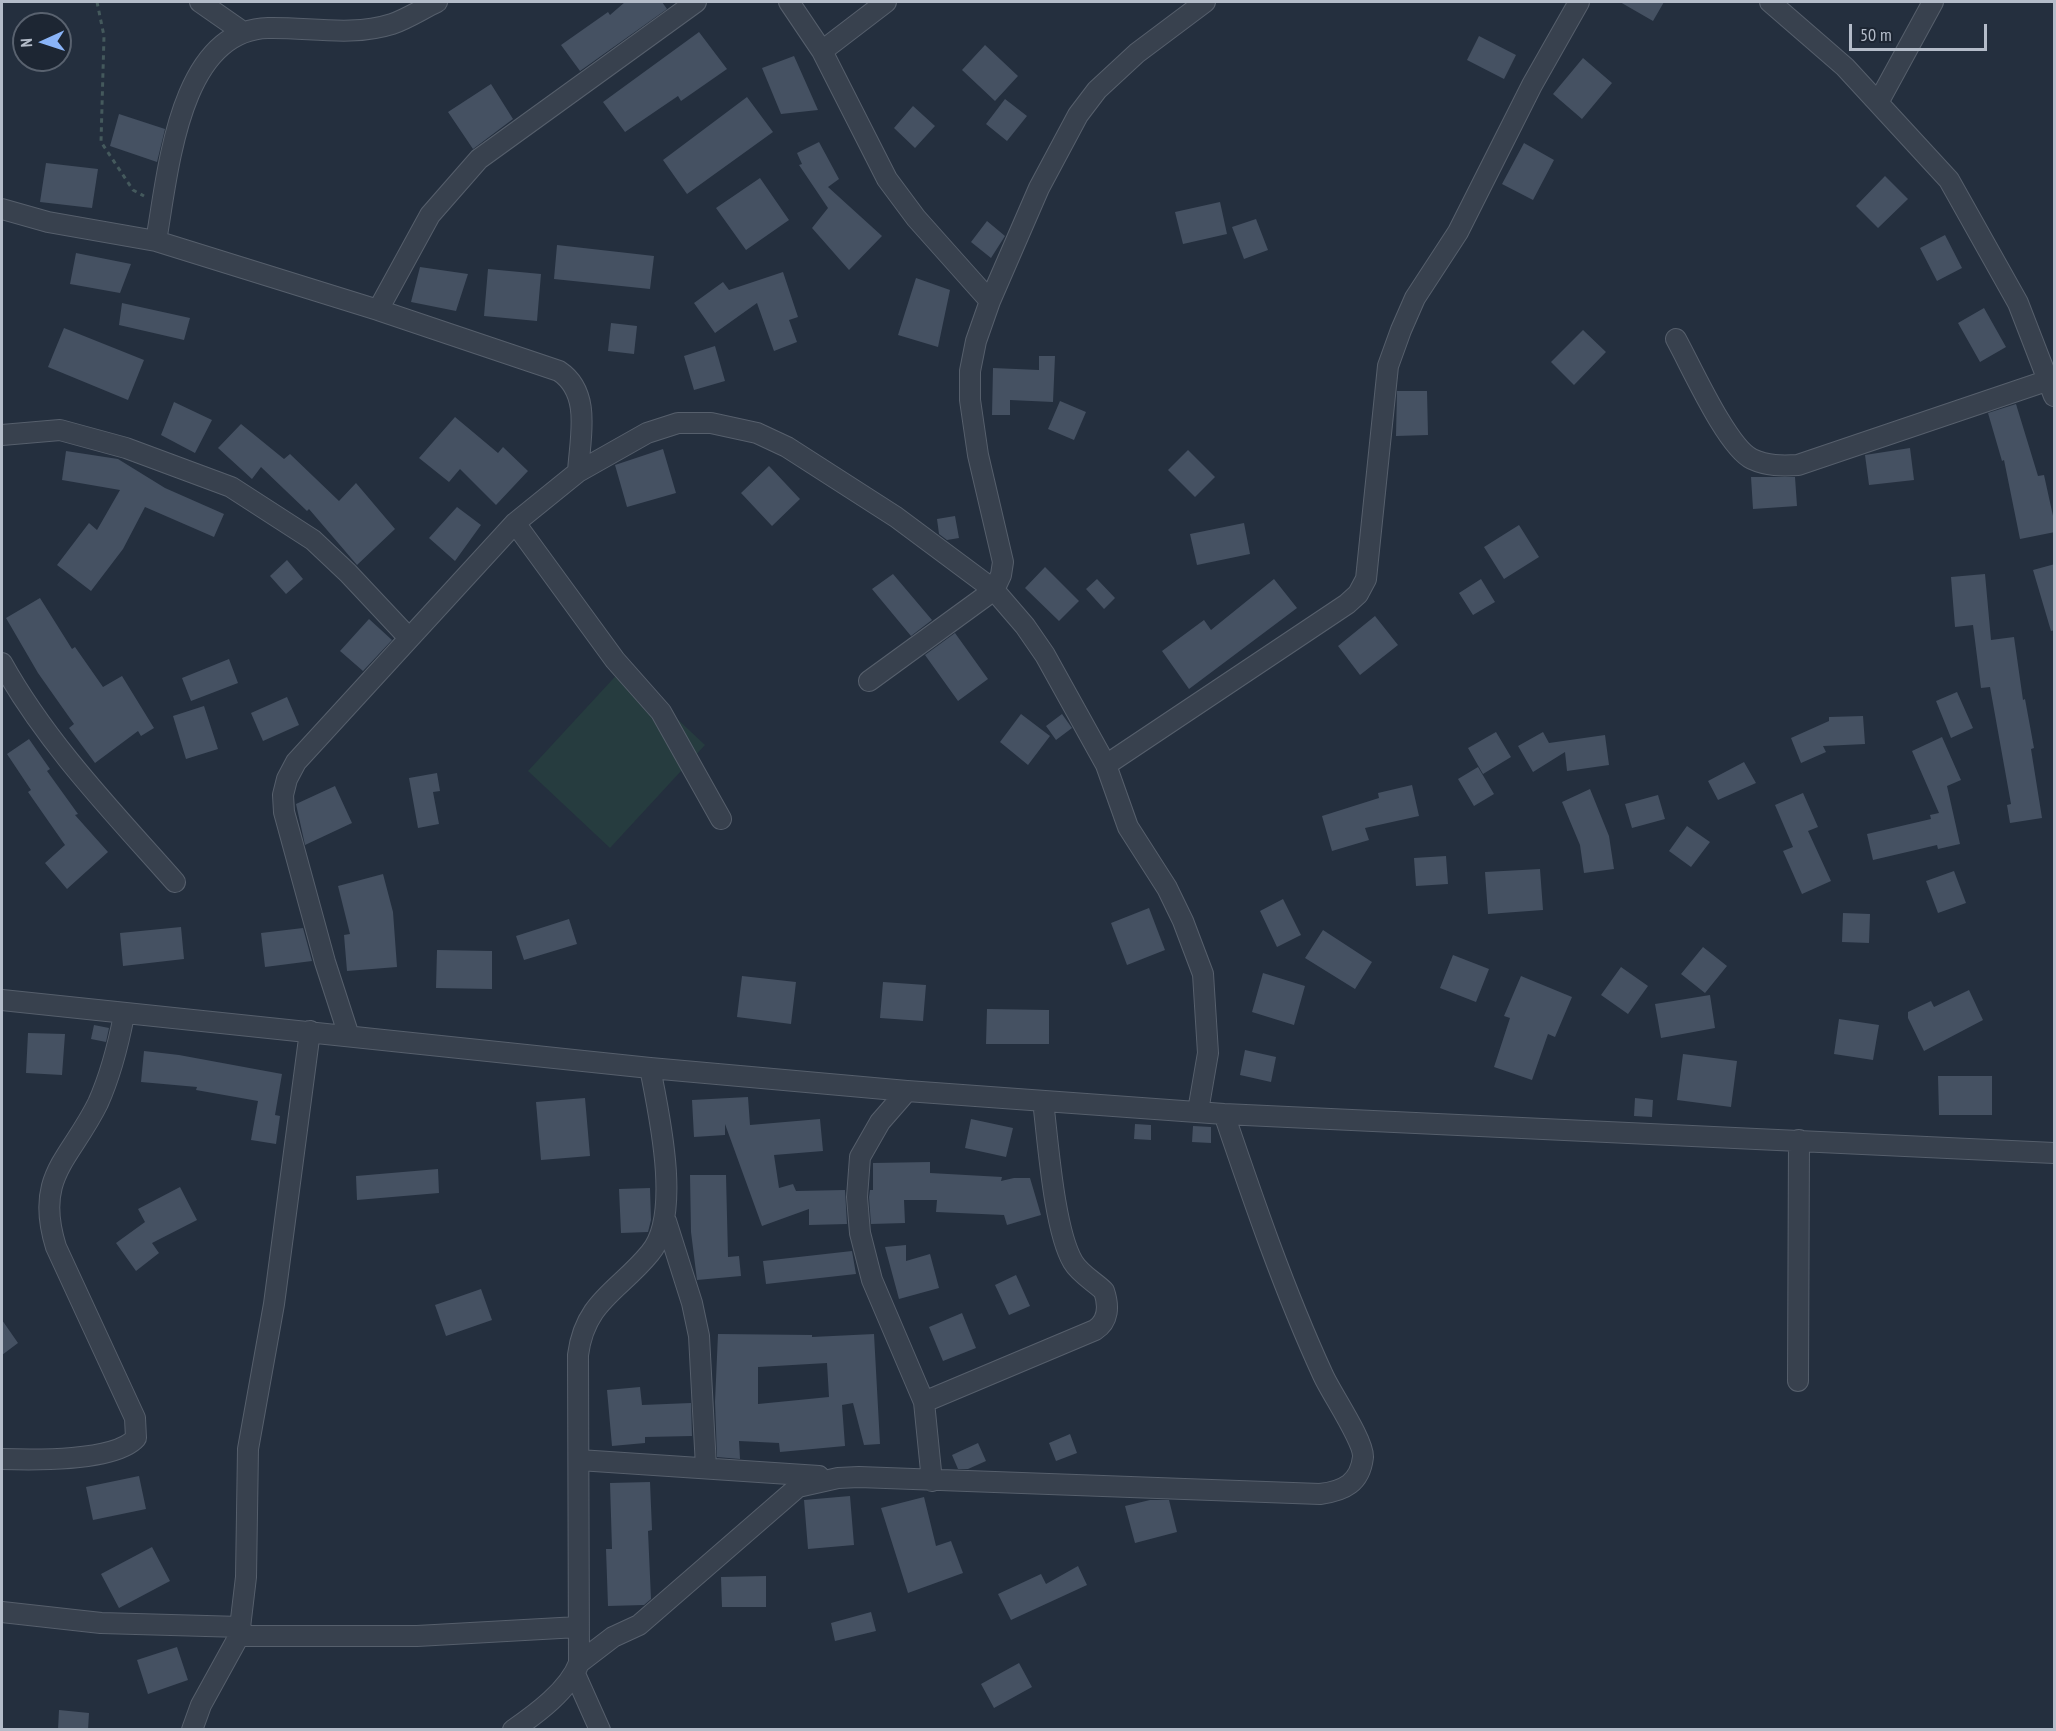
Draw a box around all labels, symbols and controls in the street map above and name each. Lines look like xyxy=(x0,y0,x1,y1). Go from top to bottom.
north arrow xyxy=(12,12,72,72)
scale bar xyxy=(1852,12,1990,50)
text: 50 m xyxy=(1860,23,1892,46)
text: N xyxy=(16,38,36,48)

